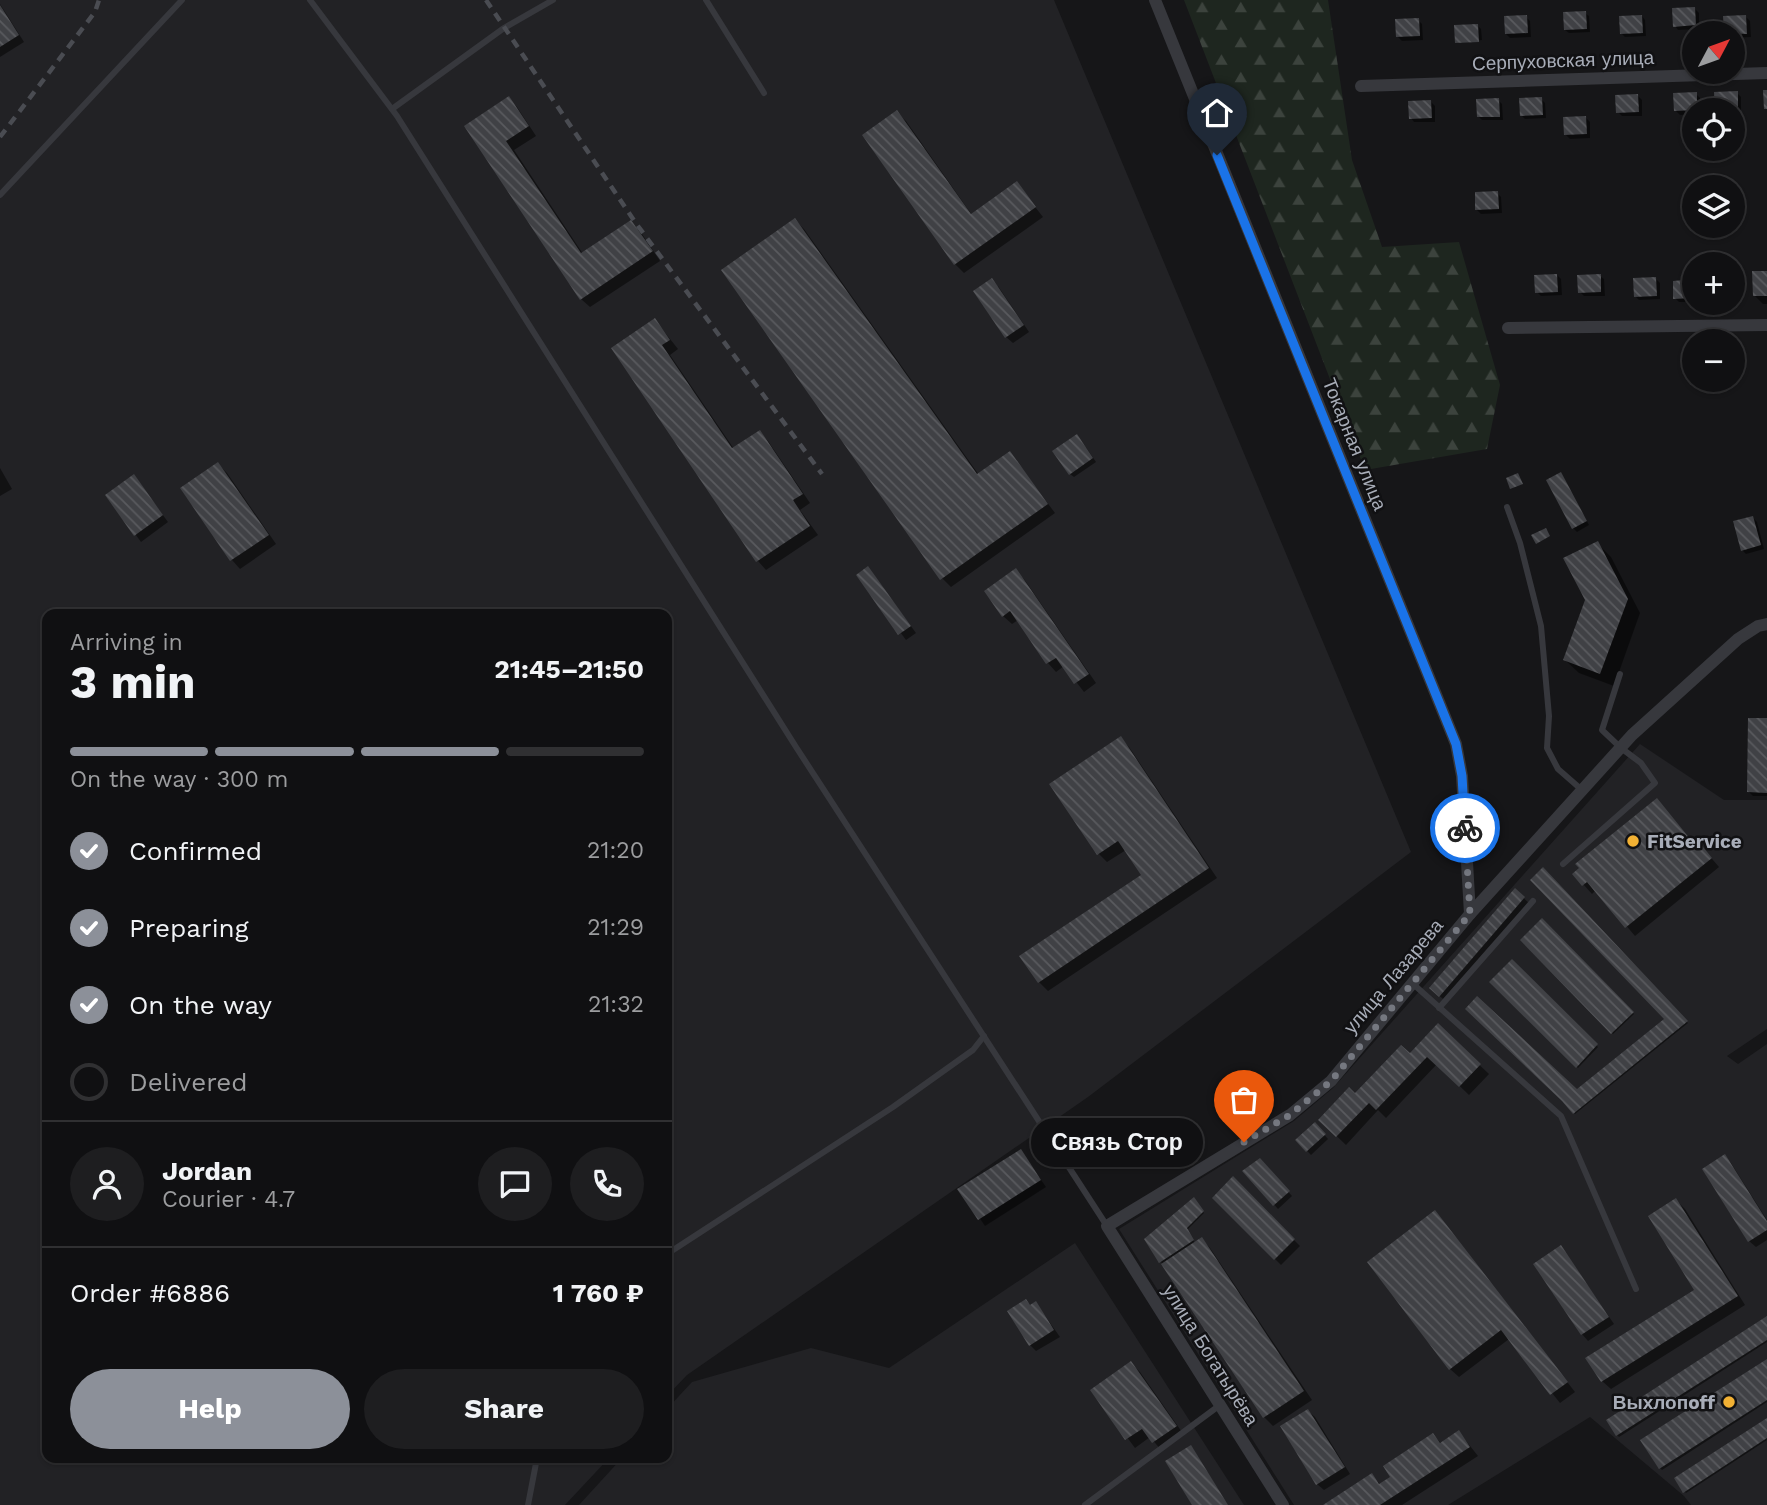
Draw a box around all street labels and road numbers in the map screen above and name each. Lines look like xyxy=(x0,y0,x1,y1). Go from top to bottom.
street label: Серпуховская улица xyxy=(1472,46,1655,75)
street label: Токарная улица xyxy=(1318,375,1392,514)
street label: улица Лазарева xyxy=(1339,914,1448,1038)
street label: улица Богатырёва xyxy=(1158,1280,1264,1431)

